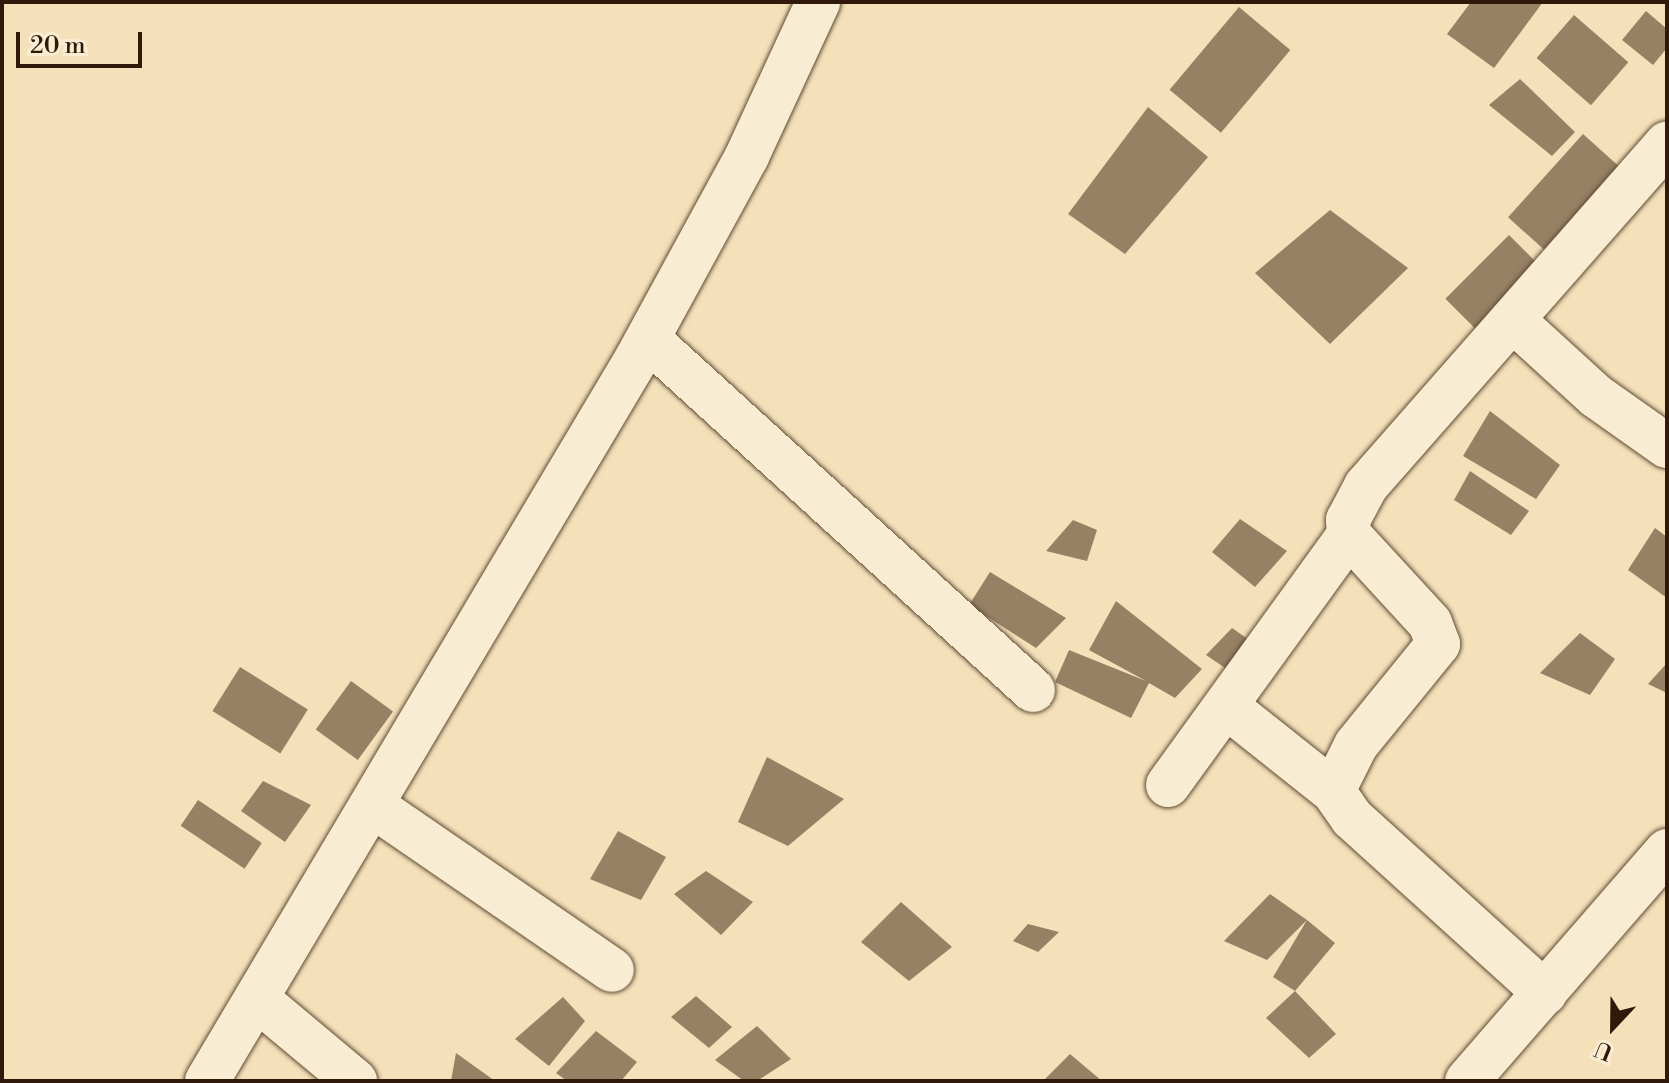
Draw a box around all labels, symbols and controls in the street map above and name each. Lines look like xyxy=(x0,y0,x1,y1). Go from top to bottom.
scale bar xyxy=(20,16,146,66)
text: 20 m xyxy=(30,31,86,61)
north arrow xyxy=(1573,987,1653,1067)
text: U xyxy=(1591,1034,1617,1065)

